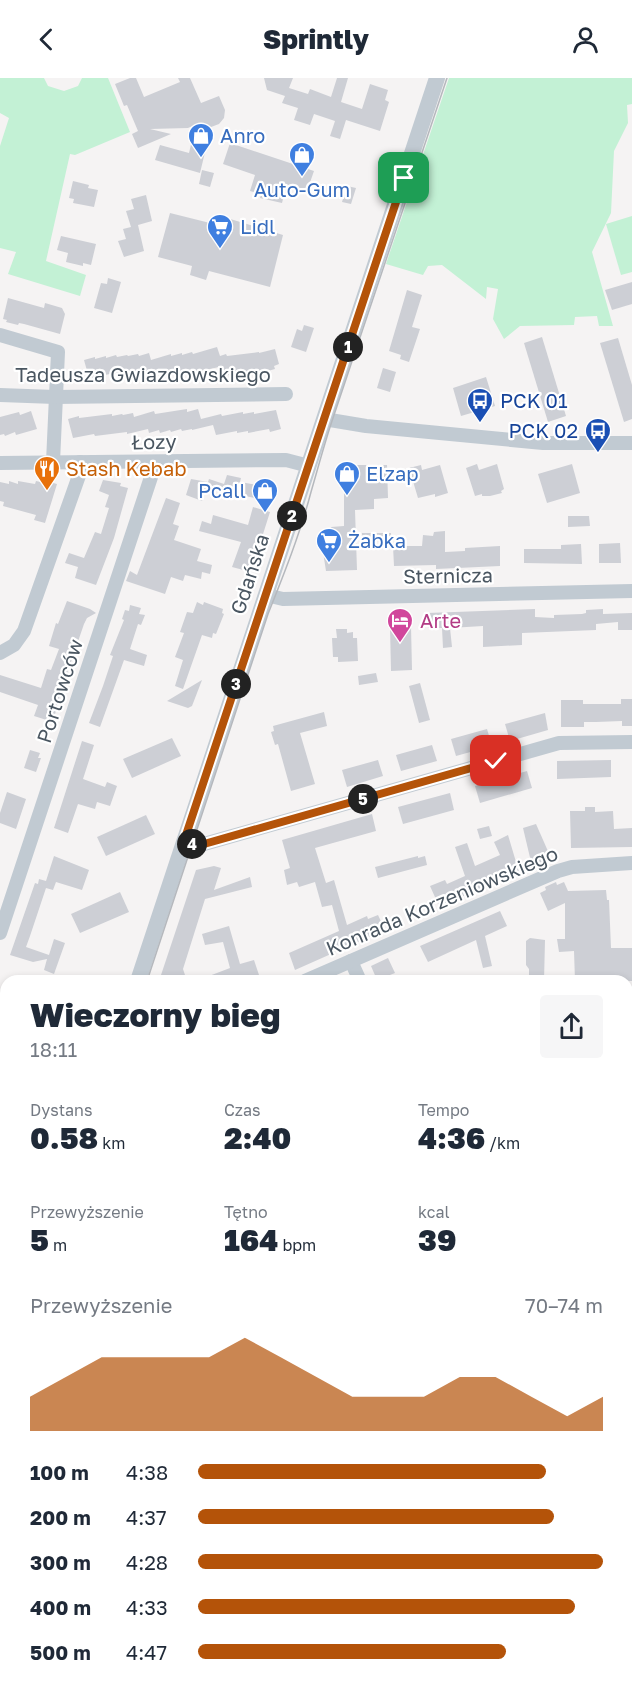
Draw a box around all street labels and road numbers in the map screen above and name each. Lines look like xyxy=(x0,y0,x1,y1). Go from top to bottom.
street label: Tadeusza Gwiazdowskiego xyxy=(15,362,271,386)
street label: Łozy xyxy=(131,429,177,453)
street label: Gdańska xyxy=(225,531,273,617)
street label: Sternicza xyxy=(403,562,493,588)
street label: Portowców xyxy=(31,636,87,746)
street label: Konrada Korzeniowskiego xyxy=(322,840,561,960)

